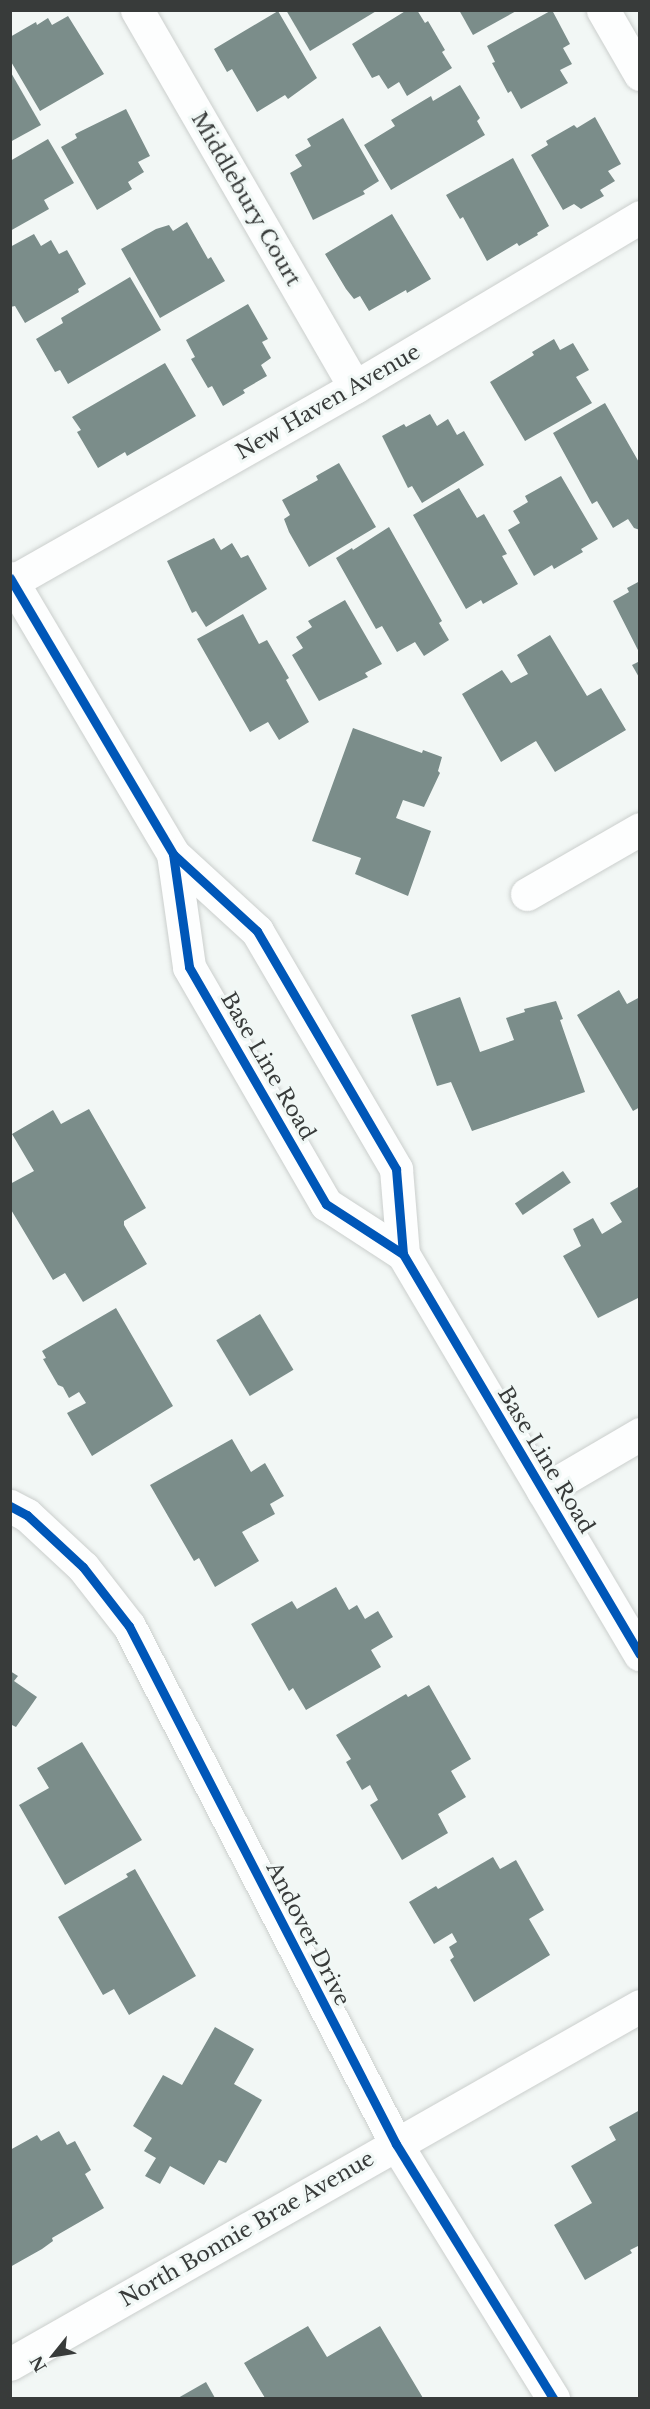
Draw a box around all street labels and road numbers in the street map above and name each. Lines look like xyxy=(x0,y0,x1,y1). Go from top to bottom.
street label: Middlebury Court xyxy=(186,107,306,291)
street label: New Haven Avenue xyxy=(231,339,425,465)
street label: Base Line Road xyxy=(216,988,320,1144)
street label: Base Line Road xyxy=(492,1382,600,1538)
street label: Andover Drive xyxy=(261,1858,355,2010)
street label: North Bonnie Brae Avenue xyxy=(115,2146,379,2312)

